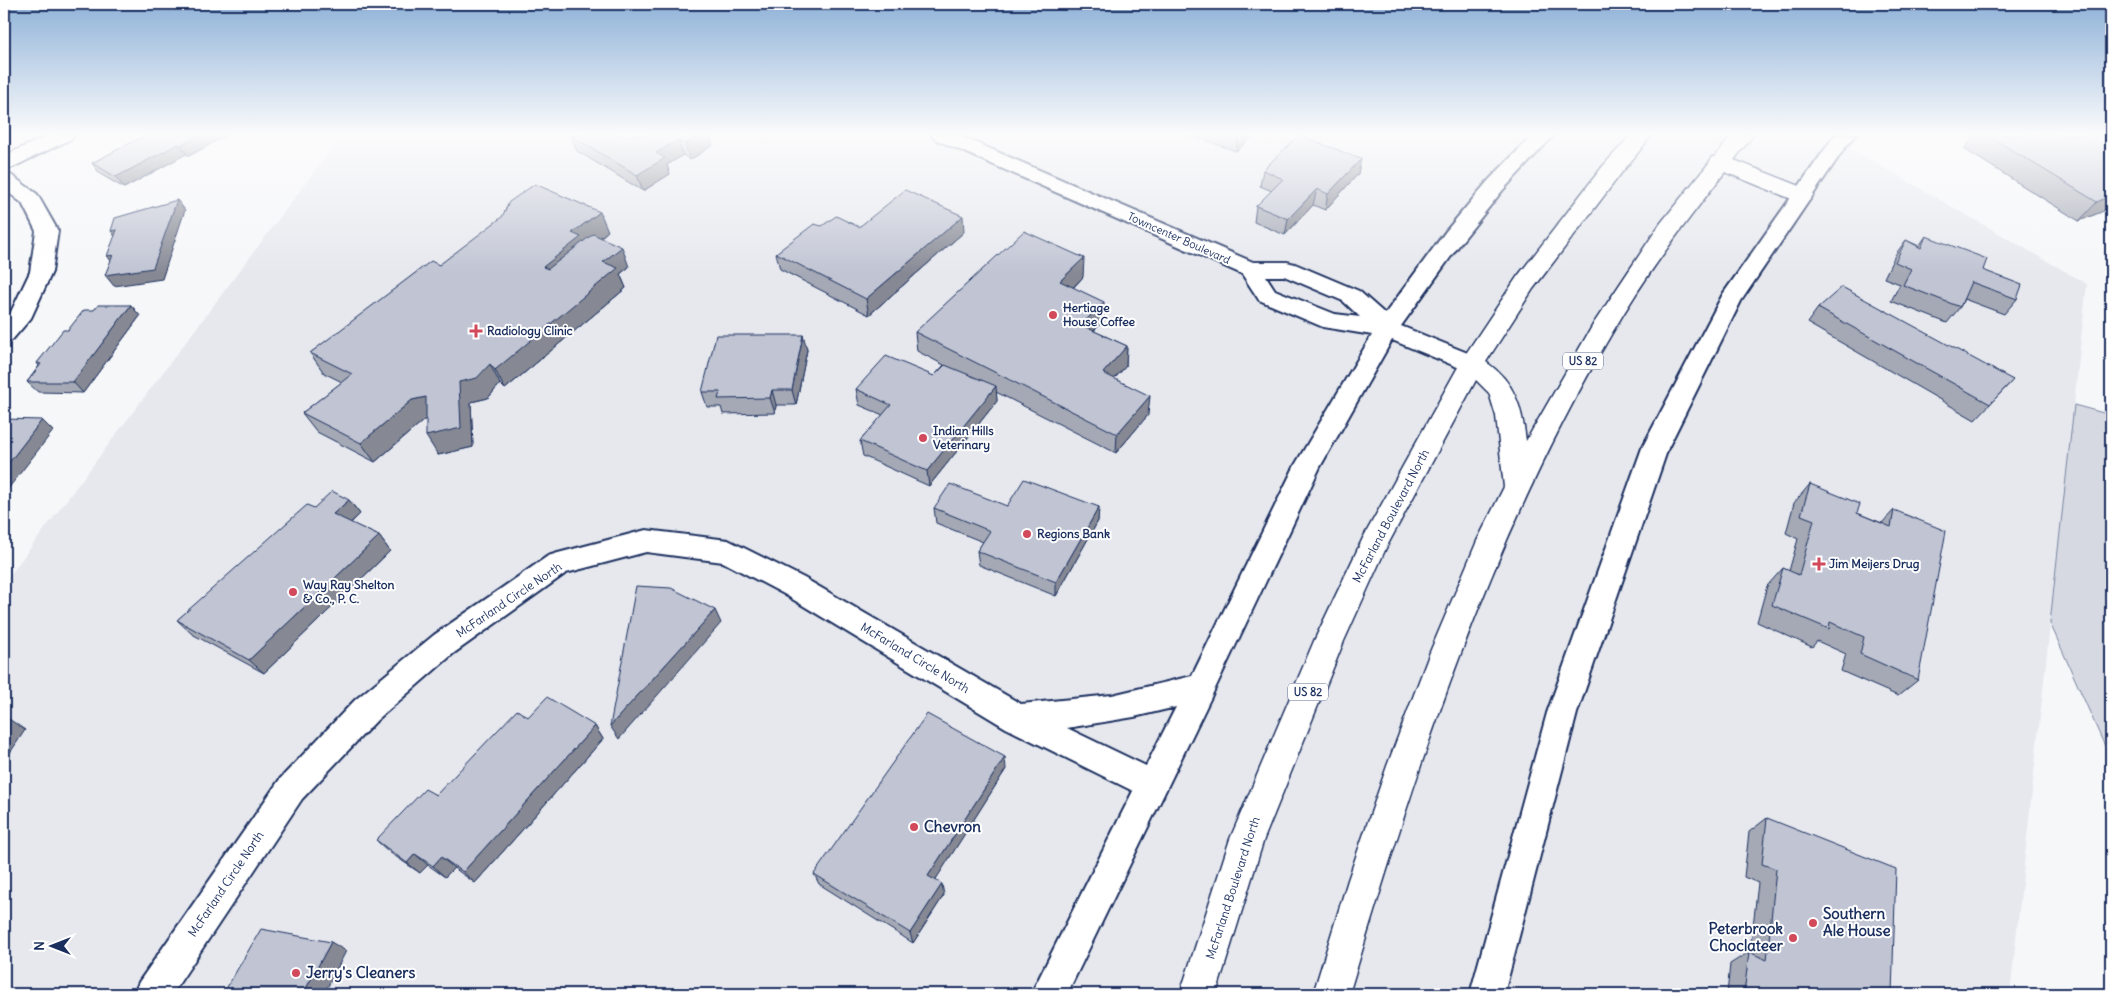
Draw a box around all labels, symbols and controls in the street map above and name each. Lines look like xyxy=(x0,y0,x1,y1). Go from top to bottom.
street label: Towncenter Boulevard xyxy=(1125,209,1233,267)
place label: Hertiage House Coffee xyxy=(1063,300,1136,329)
marker: Hertiage House Coffee xyxy=(1047,309,1059,321)
place label: Radiology Clinic xyxy=(487,323,573,339)
marker: Radiology Clinic xyxy=(469,324,483,338)
road number: US 82 xyxy=(1563,352,1603,370)
place label: Indian Hills Veterinary xyxy=(933,423,994,453)
marker: Indian Hills Veterinary xyxy=(917,432,929,444)
street label: McFarland Boulevard North xyxy=(1349,446,1432,585)
place label: Regions Bank xyxy=(1037,526,1110,542)
marker: Regions Bank xyxy=(1021,528,1033,540)
place label: Jim Meijers Drug xyxy=(1829,556,1920,572)
marker: Jim Meijers Drug xyxy=(1813,558,1825,570)
street label: McFarland Circle North xyxy=(453,559,565,641)
place label: Way Ray Shelton & Co., P. C. xyxy=(303,577,395,606)
marker: Way Ray Shelton & Co., P. C. xyxy=(287,586,299,598)
street label: McFarland Circle North xyxy=(858,619,973,696)
road number: US 82 xyxy=(1288,684,1328,700)
street label: McFarland Boulevard North xyxy=(1202,815,1263,961)
place label: Chevron xyxy=(924,817,981,836)
marker: Chevron xyxy=(908,821,920,833)
street label: McFarland Circle North xyxy=(185,828,267,939)
place label: Southern Ale House xyxy=(1823,904,1891,940)
marker: Southern Ale House xyxy=(1807,917,1819,929)
place label: Peterbrook Choclateer xyxy=(1709,919,1784,955)
north arrow xyxy=(28,920,78,970)
marker: Peterbrook Choclateer xyxy=(1787,932,1799,944)
text: N xyxy=(30,941,48,951)
place label: Jerry's Cleaners xyxy=(306,963,415,983)
marker: Jerry's Cleaners xyxy=(290,967,302,979)

